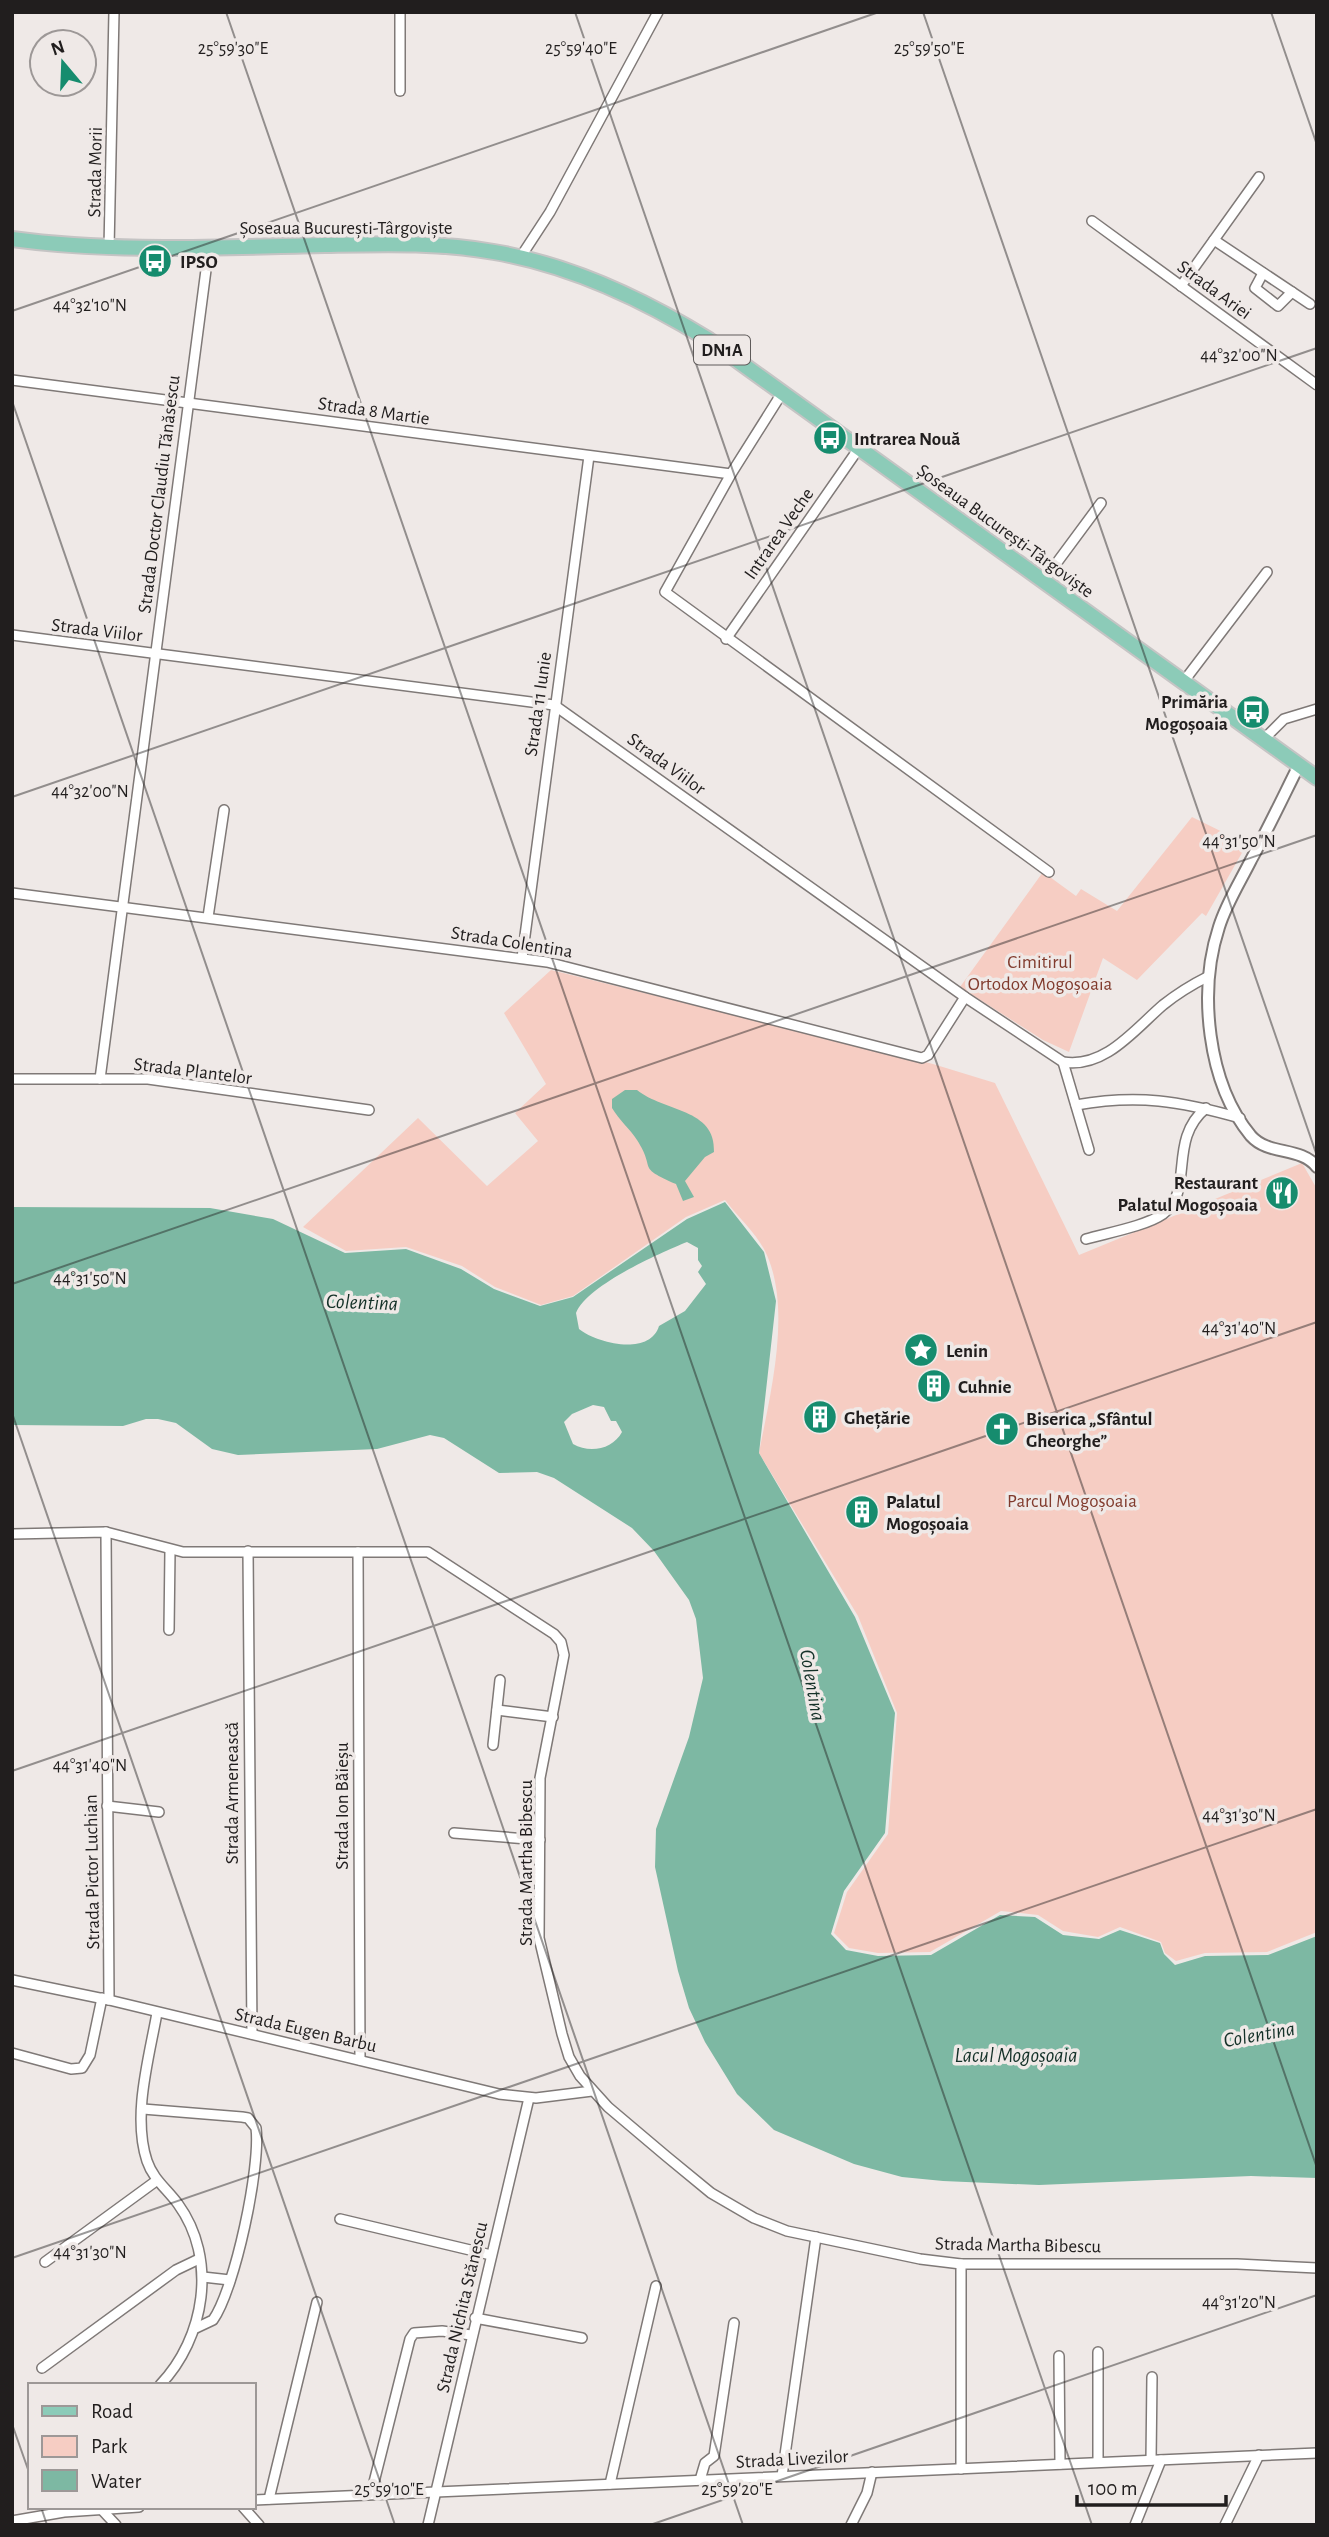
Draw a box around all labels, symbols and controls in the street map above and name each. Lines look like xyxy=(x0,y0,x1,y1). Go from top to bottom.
north arrow xyxy=(28,28,98,98)
text: N xyxy=(49,37,67,59)
text: 25°59'30"E xyxy=(198,40,269,58)
text: 25°59'40"E xyxy=(545,40,617,58)
text: 25°59'50"E xyxy=(894,40,965,58)
street label: Strada Morii xyxy=(85,127,106,217)
street label: Șoseaua București-Târgoviște xyxy=(239,219,453,239)
bus stop icon: IPSO xyxy=(136,242,174,280)
place label: IPSO xyxy=(180,253,218,272)
street label: Strada Ariei xyxy=(1174,257,1255,323)
text: 44°32'10"N xyxy=(53,297,127,315)
road number: DN1A xyxy=(694,336,750,364)
text: 44°32'00"N xyxy=(1200,347,1278,365)
street label: Strada Doctor Claudiu Tănăsescu xyxy=(135,374,184,614)
street label: Strada 8 Martie xyxy=(317,394,431,429)
bus stop icon: Intrarea Nouă xyxy=(811,419,849,457)
place label: Intrarea Nouă xyxy=(854,430,960,449)
street label: Șoseaua București-Târgoviște xyxy=(913,461,1097,602)
street label: Intrarea Veche xyxy=(741,485,818,583)
street label: Strada Viilor xyxy=(50,615,143,645)
street label: Strada 11 Iunie xyxy=(522,651,555,758)
place label: Primăria Mogoșoaia xyxy=(1145,693,1228,735)
bus stop icon: Primăria Mogoșoaia xyxy=(1234,693,1272,731)
street label: Strada Viilor xyxy=(624,730,709,799)
text: 44°32'00"N xyxy=(51,783,129,801)
text: 44°31'50"N xyxy=(1202,833,1276,851)
street label: Strada Colentina xyxy=(450,923,574,962)
park label: Cimitirul Ortodox Mogoșoaia xyxy=(968,953,1113,995)
street label: Strada Plantelor xyxy=(133,1055,253,1088)
place label: Restaurant Palatul Mogoșoaia xyxy=(1117,1174,1259,1216)
restaurant icon: Restaurant Palatul Mogoșoaia xyxy=(1263,1174,1301,1212)
text: 44°31'50"N xyxy=(53,1270,127,1288)
water label: Colentina xyxy=(326,1291,398,1314)
text: 44°31'40"N xyxy=(1202,1320,1276,1338)
place icon: Lenin xyxy=(902,1331,940,1369)
place label: Lenin xyxy=(946,1342,988,1361)
building icon: Cuhnie xyxy=(915,1367,953,1405)
place label: Cuhnie xyxy=(958,1378,1012,1397)
building icon: Ghețărie xyxy=(801,1398,839,1436)
place label: Ghețărie xyxy=(844,1409,910,1430)
church icon: Biserica „Sfântul Gheorghe” xyxy=(983,1410,1021,1448)
place label: Biserica „Sfântul Gheorghe” xyxy=(1026,1410,1152,1451)
park label: Parcul Mogoșoaia xyxy=(1007,1492,1137,1512)
building icon: Palatul Mogoșoaia xyxy=(843,1493,881,1531)
place label: Palatul Mogoșoaia xyxy=(886,1493,969,1535)
water label: Colentina xyxy=(796,1648,829,1722)
street label: Strada Armenească xyxy=(223,1721,242,1864)
street label: Strada Ion Băieșu xyxy=(333,1742,353,1870)
text: 44°31'40"N xyxy=(53,1757,127,1775)
street label: Strada Martha Bibescu xyxy=(517,1780,536,1946)
street label: Strada Pictor Luchian xyxy=(82,1794,103,1950)
text: 44°31'30"N xyxy=(1202,1807,1276,1825)
street label: Strada Eugen Barbu xyxy=(233,2005,379,2056)
water label: Colentina xyxy=(1222,2018,1296,2051)
water label: Lacul Mogoșoaia xyxy=(955,2045,1077,2068)
street label: Strada Nichita Stănescu xyxy=(434,2220,491,2395)
street label: Strada Martha Bibescu xyxy=(935,2235,1102,2256)
text: 44°31'30"N xyxy=(53,2244,127,2262)
text: 44°31'20"N xyxy=(1202,2294,1276,2312)
legend xyxy=(28,2383,256,2509)
text: Road xyxy=(91,2401,133,2422)
text: Park xyxy=(91,2436,128,2457)
street label: Strada Livezilor xyxy=(735,2447,849,2472)
scale bar xyxy=(1077,2464,1226,2508)
text: Water xyxy=(91,2471,141,2492)
text: 100 m xyxy=(1088,2478,1138,2499)
text: 25°59'10"E xyxy=(354,2481,424,2499)
text: 25°59'20"E xyxy=(701,2481,773,2499)

